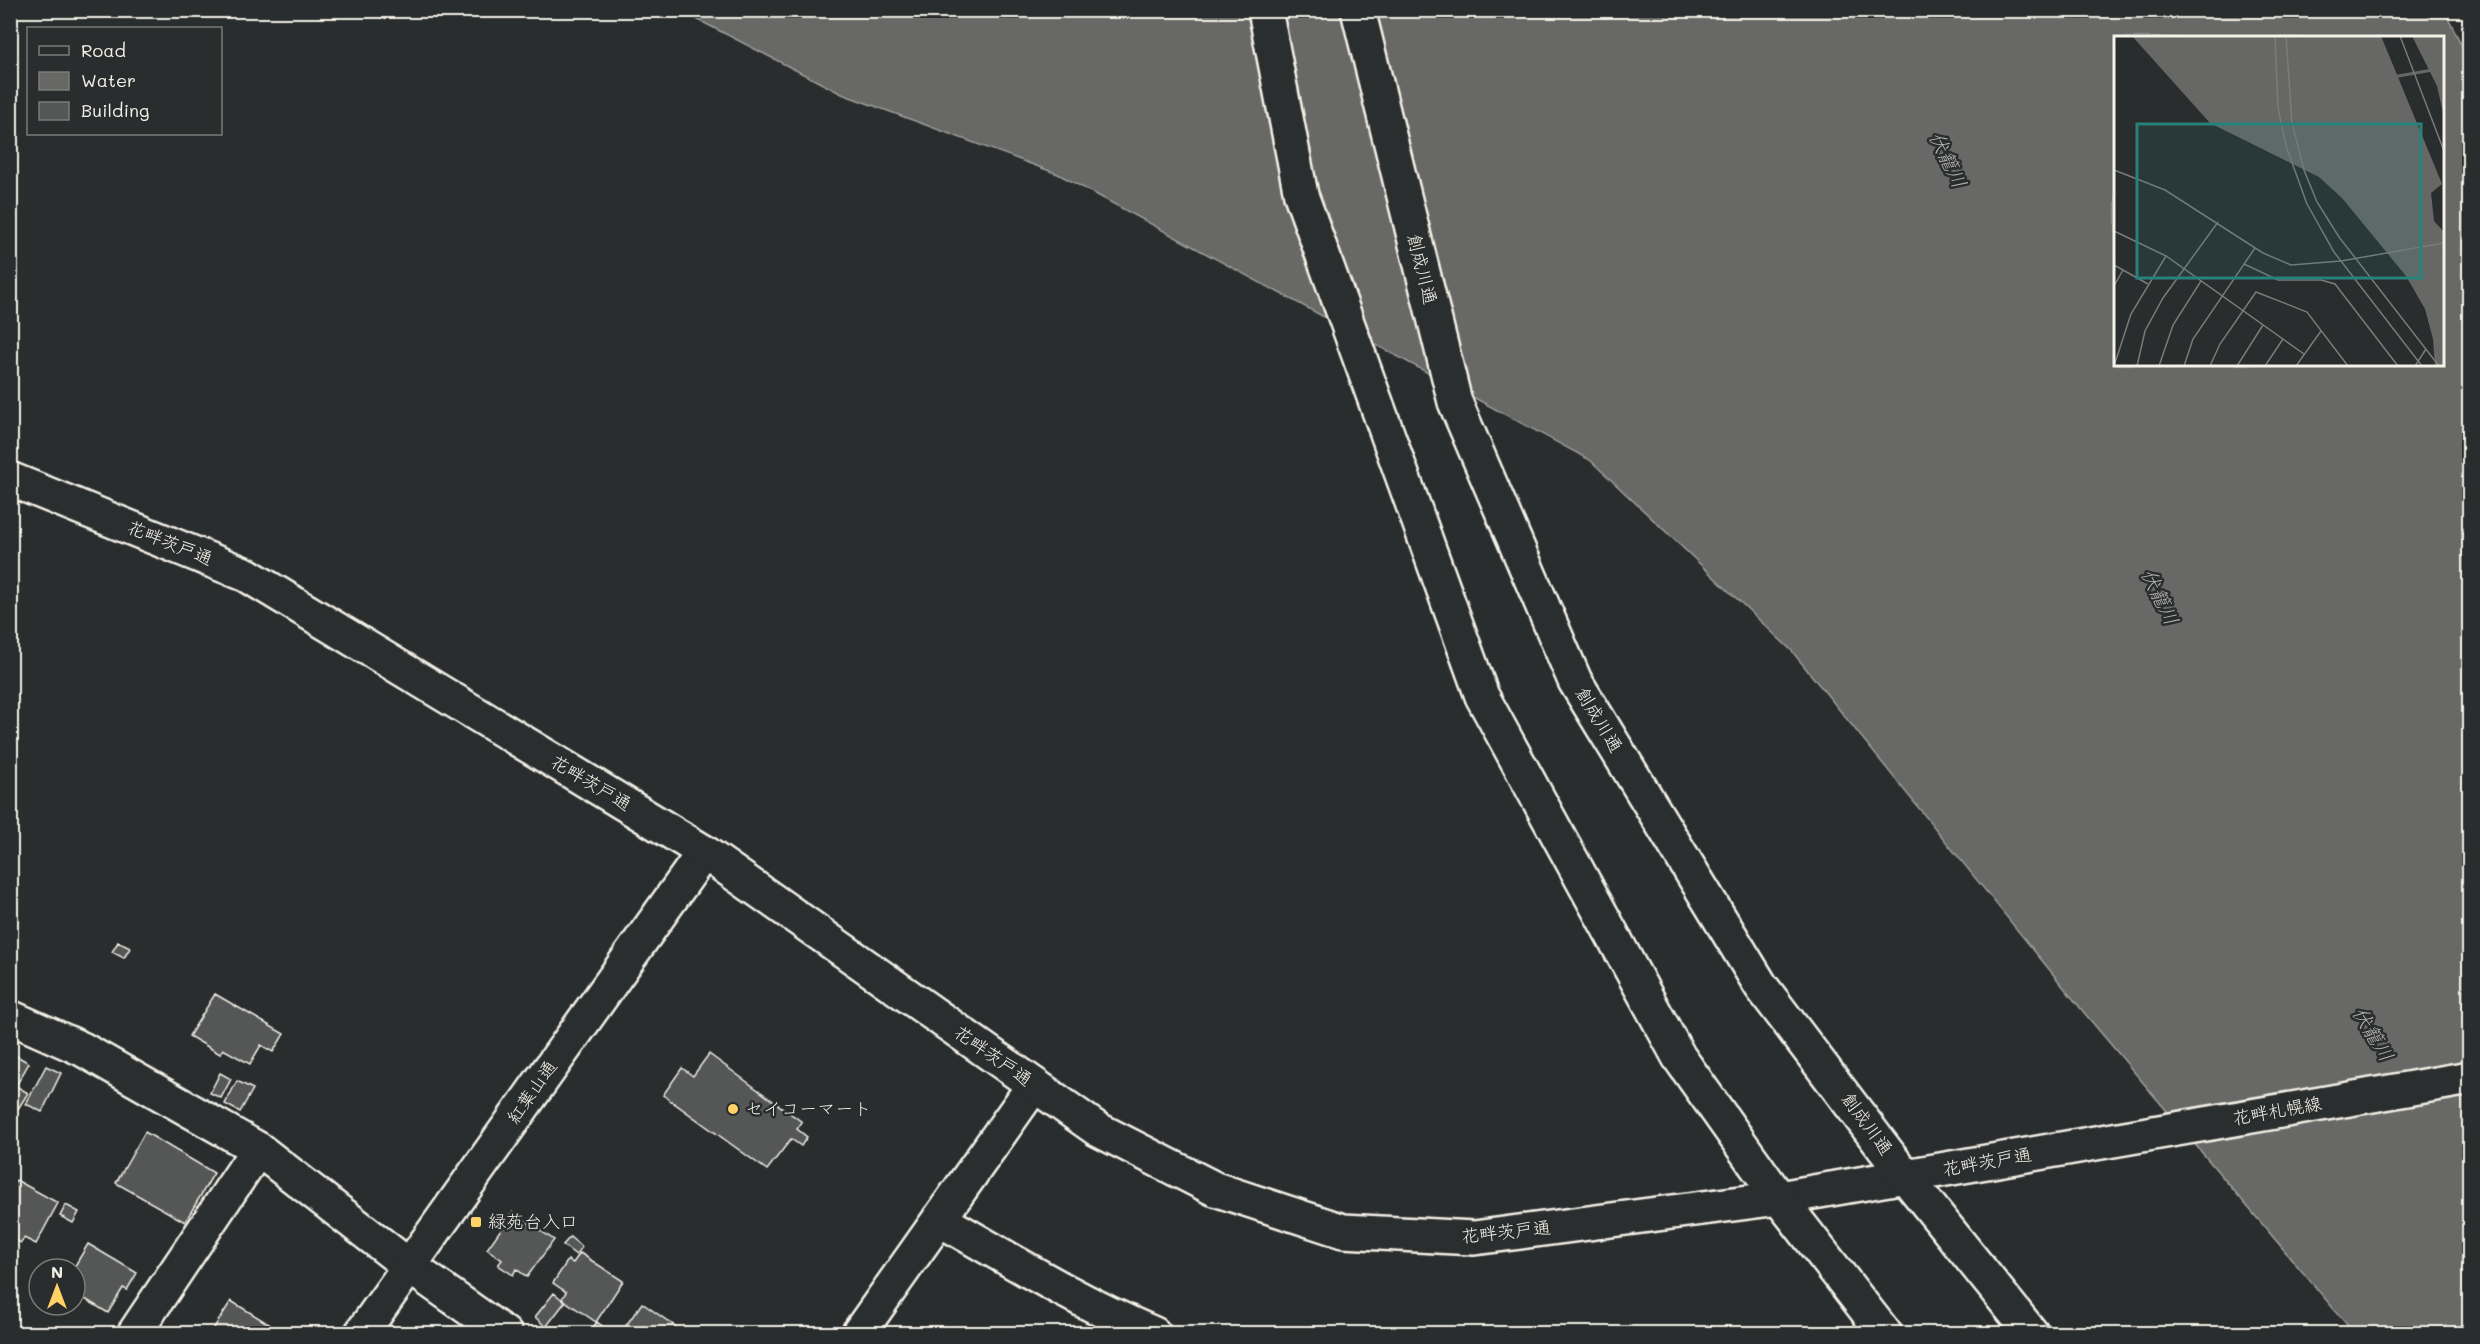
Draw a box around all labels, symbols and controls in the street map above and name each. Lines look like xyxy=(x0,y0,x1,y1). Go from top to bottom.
legend xyxy=(27,27,222,135)
inset map xyxy=(2114,36,2444,366)
text: Road xyxy=(81,38,126,62)
text: Water xyxy=(81,68,136,92)
text: Building xyxy=(81,98,149,122)
water label: 伏籠川 xyxy=(1924,127,1974,192)
street label: 創成川通 xyxy=(1403,231,1443,307)
street label: 花畔茨戸通 xyxy=(124,514,217,570)
water label: 伏籠川 xyxy=(2136,564,2186,629)
street label: 創成川通 xyxy=(1571,682,1629,757)
street label: 花畔茨戸通 xyxy=(547,749,636,816)
water label: 伏籠川 xyxy=(2347,1001,2400,1066)
street label: 花畔茨戸通 xyxy=(950,1020,1037,1091)
street label: 紅葉山通 xyxy=(501,1055,562,1128)
street label: 創成川通 xyxy=(1837,1087,1899,1160)
street label: 花畔札幌線 xyxy=(2230,1090,2323,1130)
place label: セイコーマート xyxy=(745,1096,871,1120)
marker: セイコーマート xyxy=(726,1102,740,1116)
street label: 花畔茨戸通 xyxy=(1940,1141,2033,1181)
place label: 緑苑台入口 xyxy=(488,1209,578,1233)
street label: 花畔茨戸通 xyxy=(1460,1214,1552,1248)
marker: 緑苑台入口 xyxy=(469,1215,483,1229)
north arrow xyxy=(27,1257,87,1317)
text: N xyxy=(51,1261,63,1282)

